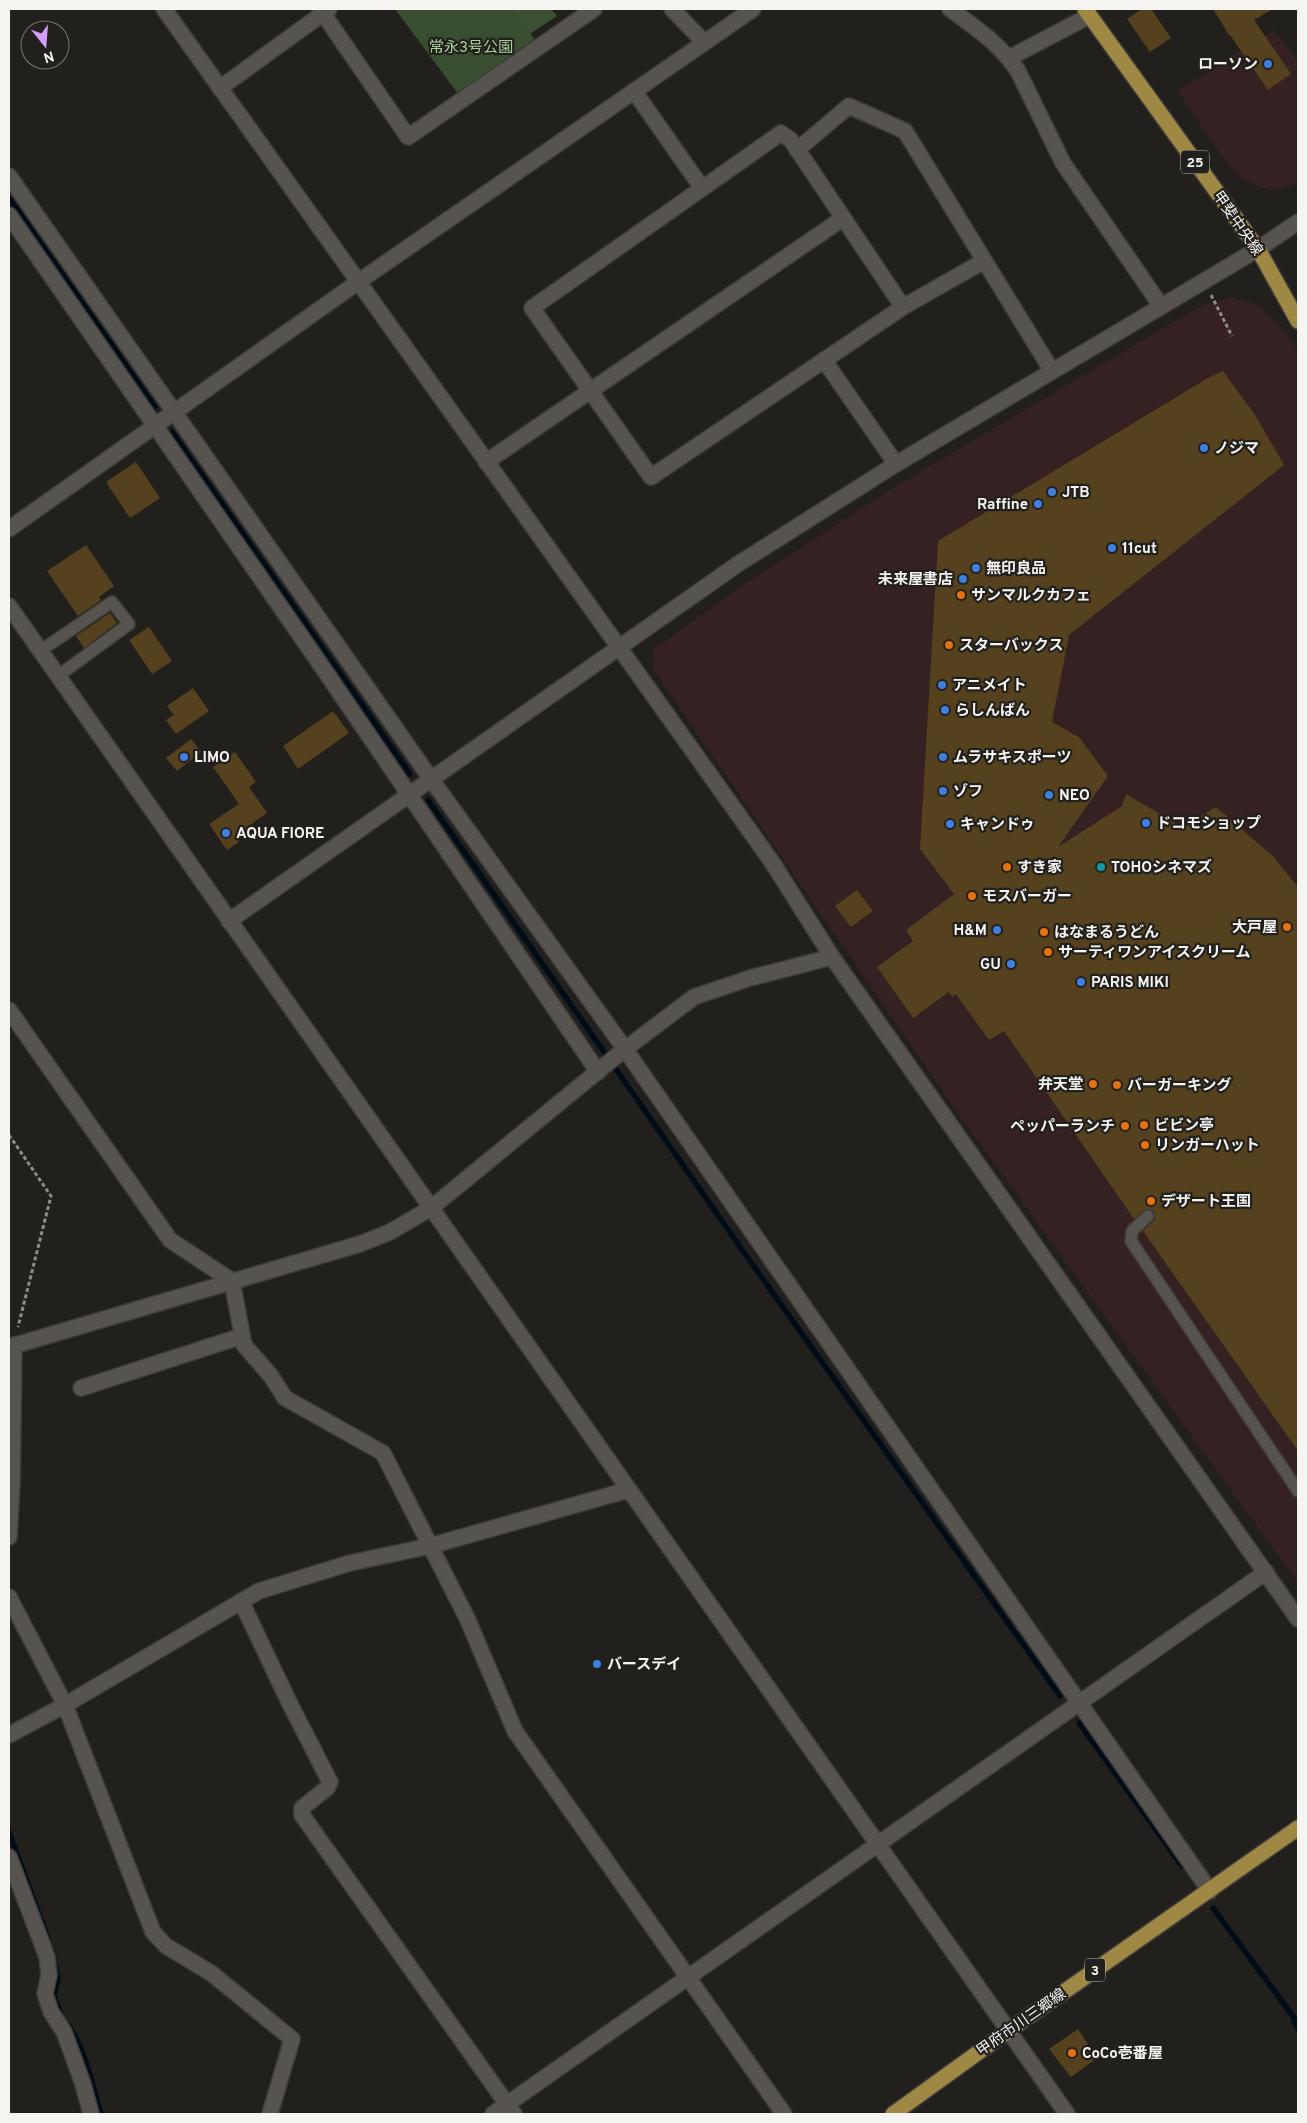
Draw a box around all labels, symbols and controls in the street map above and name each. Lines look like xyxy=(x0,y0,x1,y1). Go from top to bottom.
north arrow xyxy=(20,20,70,70)
park label: 常永3号公園 xyxy=(429,39,513,58)
text: N xyxy=(41,46,56,66)
place label: ローソン xyxy=(1198,56,1258,75)
marker: ローソン xyxy=(1262,58,1274,70)
road number: 25 xyxy=(1181,150,1209,173)
street label: 甲斐中央線 xyxy=(1207,188,1266,260)
place label: ノジマ xyxy=(1214,440,1259,459)
marker: ノジマ xyxy=(1198,442,1210,454)
place label: JTB xyxy=(1062,484,1090,503)
marker: JTB xyxy=(1046,486,1058,498)
place label: Raffine xyxy=(977,496,1028,515)
marker: Raffine xyxy=(1032,498,1044,510)
place label: 11cut xyxy=(1122,540,1157,559)
marker: 11cut xyxy=(1106,542,1118,554)
place label: 無印良品 xyxy=(986,560,1046,579)
marker: 無印良品 xyxy=(970,562,982,574)
place label: 未来屋書店 xyxy=(878,571,953,590)
marker: 未来屋書店 xyxy=(957,573,969,585)
place label: サンマルクカフェ xyxy=(971,587,1091,606)
marker: サンマルクカフェ xyxy=(955,589,967,601)
place label: スターバックス xyxy=(959,637,1063,656)
marker: スターバックス xyxy=(943,639,955,651)
place label: アニメイト xyxy=(952,677,1027,696)
marker: アニメイト xyxy=(936,679,948,691)
place label: らしんばん xyxy=(955,702,1030,721)
marker: らしんばん xyxy=(939,704,951,716)
place label: LIMO xyxy=(194,749,230,768)
place label: ムラサキスポーツ xyxy=(953,749,1072,768)
marker: LIMO xyxy=(178,751,190,763)
marker: ムラサキスポーツ xyxy=(937,751,949,763)
place label: ゾフ xyxy=(953,783,983,802)
marker: ゾフ xyxy=(937,785,949,797)
place label: NEO xyxy=(1059,787,1090,806)
marker: NEO xyxy=(1043,789,1055,801)
place label: ドコモショップ xyxy=(1156,815,1261,834)
place label: キャンドゥ xyxy=(960,816,1035,835)
marker: ドコモショップ xyxy=(1140,817,1152,829)
marker: キャンドゥ xyxy=(944,818,956,830)
place label: AQUA FIORE xyxy=(236,825,324,844)
marker: AQUA FIORE xyxy=(220,827,232,839)
place label: TOHOシネマズ xyxy=(1111,858,1212,878)
place label: すき家 xyxy=(1017,859,1062,878)
marker: すき家 xyxy=(1001,861,1013,873)
marker: TOHOシネマズ xyxy=(1095,861,1107,873)
place label: モスバーガー xyxy=(982,888,1072,907)
marker: モスバーガー xyxy=(966,890,978,902)
place label: 大戸屋 xyxy=(1232,919,1277,938)
marker: 大戸屋 xyxy=(1281,921,1293,933)
place label: H&M xyxy=(953,922,987,941)
marker: H&M xyxy=(991,924,1003,936)
place label: はなまるうどん xyxy=(1054,924,1159,943)
marker: はなまるうどん xyxy=(1038,926,1050,938)
place label: サーティワンアイスクリーム xyxy=(1058,944,1250,963)
marker: サーティワンアイスクリーム xyxy=(1042,946,1054,958)
place label: GU xyxy=(980,956,1001,975)
marker: GU xyxy=(1005,958,1017,970)
place label: PARIS MIKI xyxy=(1091,974,1169,993)
marker: PARIS MIKI xyxy=(1075,976,1087,988)
place label: 弁天堂 xyxy=(1038,1076,1083,1095)
place label: バーガーキング xyxy=(1127,1077,1232,1096)
marker: 弁天堂 xyxy=(1087,1078,1099,1090)
marker: バーガーキング xyxy=(1111,1079,1123,1091)
place label: ビビン亭 xyxy=(1154,1117,1214,1136)
place label: ペッパーランチ xyxy=(1010,1118,1115,1137)
marker: ビビン亭 xyxy=(1138,1119,1150,1131)
marker: ペッパーランチ xyxy=(1119,1120,1131,1132)
place label: リンガーハット xyxy=(1155,1137,1260,1156)
marker: リンガーハット xyxy=(1139,1139,1151,1151)
place label: デザート王国 xyxy=(1161,1193,1251,1212)
marker: デザート王国 xyxy=(1145,1195,1157,1207)
place label: バースデイ xyxy=(607,1656,681,1675)
marker: バースデイ xyxy=(591,1658,603,1670)
road number: 3 xyxy=(1085,1958,1105,1982)
street label: 甲府市川三郷線 xyxy=(973,1985,1070,2061)
place label: CoCo壱番屋 xyxy=(1082,2045,1163,2064)
marker: CoCo壱番屋 xyxy=(1066,2047,1078,2059)

